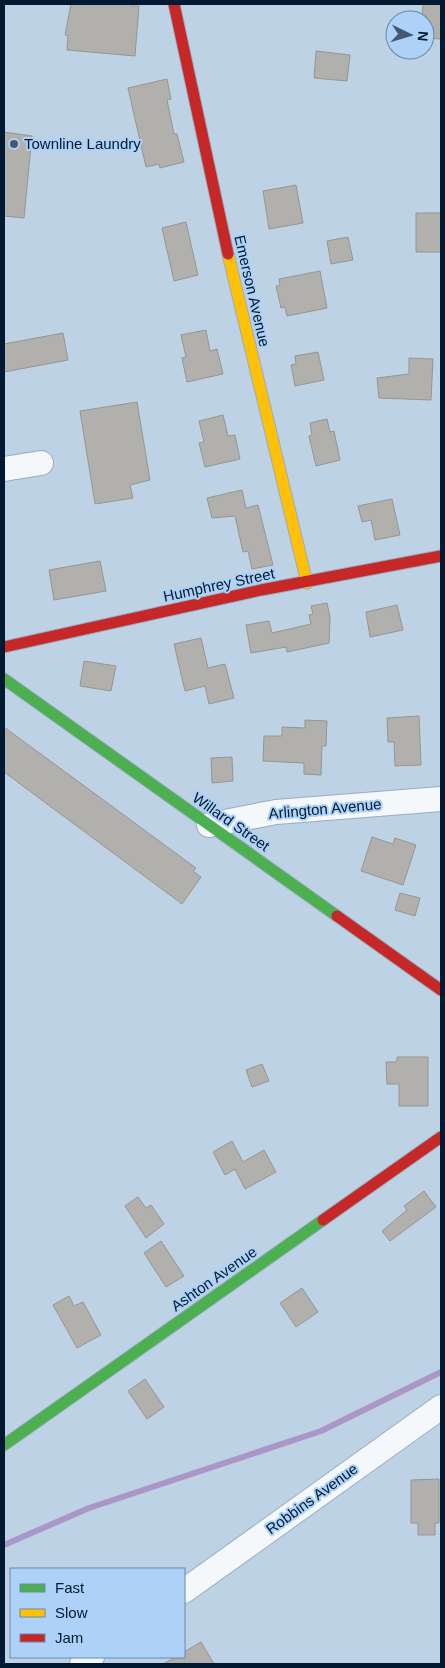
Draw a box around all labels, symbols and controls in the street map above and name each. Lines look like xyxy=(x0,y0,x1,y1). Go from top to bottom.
north arrow xyxy=(385,10,435,60)
text: N xyxy=(415,30,431,42)
place label: Townline Laundry xyxy=(24,135,141,152)
marker: Townline Laundry xyxy=(8,138,20,150)
street label: Emerson Avenue xyxy=(231,233,274,348)
street label: Humphrey Street xyxy=(162,564,277,605)
street label: Willard Street xyxy=(190,789,274,855)
street label: Arlington Avenue xyxy=(268,795,382,822)
street label: Ashton Avenue xyxy=(168,1243,260,1314)
street label: Robbins Avenue xyxy=(263,1460,361,1538)
legend xyxy=(10,1568,185,1658)
text: Fast xyxy=(55,1579,85,1596)
text: Slow xyxy=(55,1604,88,1621)
text: Jam xyxy=(55,1629,83,1646)

